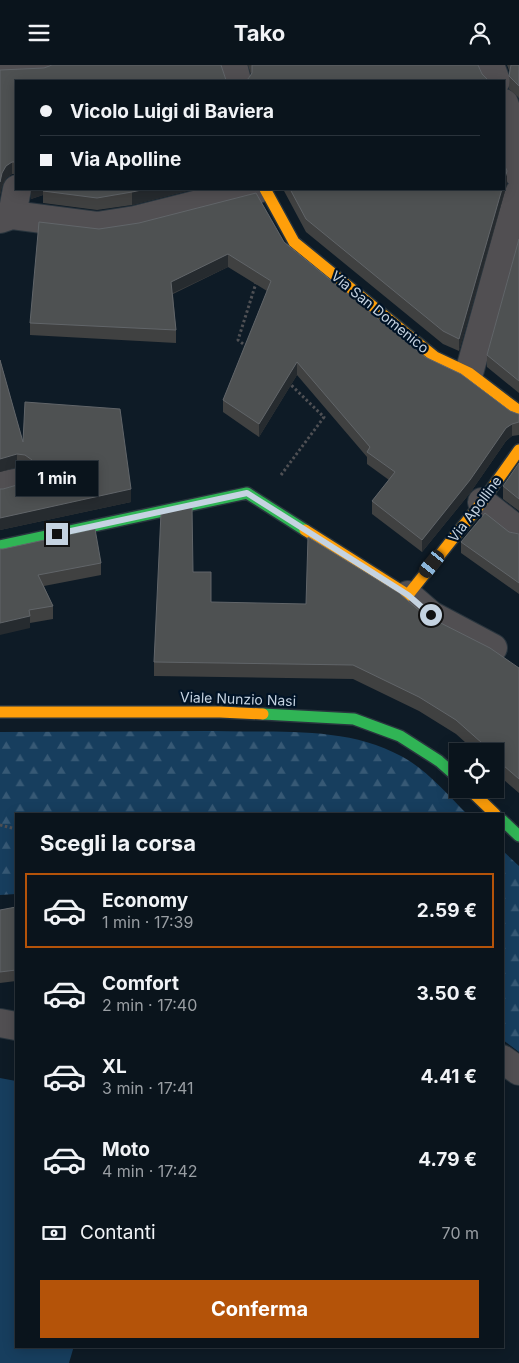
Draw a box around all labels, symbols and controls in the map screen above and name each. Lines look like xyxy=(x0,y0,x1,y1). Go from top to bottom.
icon: menu xyxy=(25,19,53,47)
icon: person xyxy=(466,19,494,47)
text: Tako xyxy=(234,20,285,46)
text: Vicolo Luigi di Baviera xyxy=(70,100,274,123)
text: Via Apolline xyxy=(70,148,181,171)
street label: Via San Domenico xyxy=(328,267,433,356)
callout: 1 min xyxy=(16,461,98,497)
text: 1 min xyxy=(37,468,77,488)
street label: Via Apolline xyxy=(444,472,505,545)
route end xyxy=(46,523,68,545)
car xyxy=(416,548,447,580)
route start xyxy=(420,604,442,626)
street label: Viale Nunzio Nasi xyxy=(180,688,296,709)
map controls xyxy=(449,743,504,798)
button: locate xyxy=(449,743,504,798)
text: Scegli la corsa xyxy=(40,830,196,856)
icon: car xyxy=(42,888,87,933)
text: Economy xyxy=(102,889,188,912)
text: 2.59 € xyxy=(417,899,477,922)
text: 1 min · 17:39 xyxy=(102,912,193,932)
icon: car xyxy=(42,971,87,1016)
text: Comfort xyxy=(102,972,179,995)
text: 3.50 € xyxy=(416,982,477,1005)
text: 2 min · 17:40 xyxy=(102,995,197,1015)
icon: car xyxy=(42,1054,87,1099)
text: XL xyxy=(102,1055,127,1078)
text: 4.41 € xyxy=(421,1065,477,1088)
text: 3 min · 17:41 xyxy=(102,1078,194,1098)
icon: car xyxy=(42,1137,87,1182)
text: Moto xyxy=(102,1138,150,1161)
text: 4.79 € xyxy=(418,1148,477,1171)
text: 4 min · 17:42 xyxy=(102,1161,198,1181)
icon: cash xyxy=(40,1219,68,1247)
text: Contanti xyxy=(80,1221,156,1244)
text: 70 m xyxy=(442,1223,479,1243)
button: Conferma xyxy=(40,1280,479,1338)

